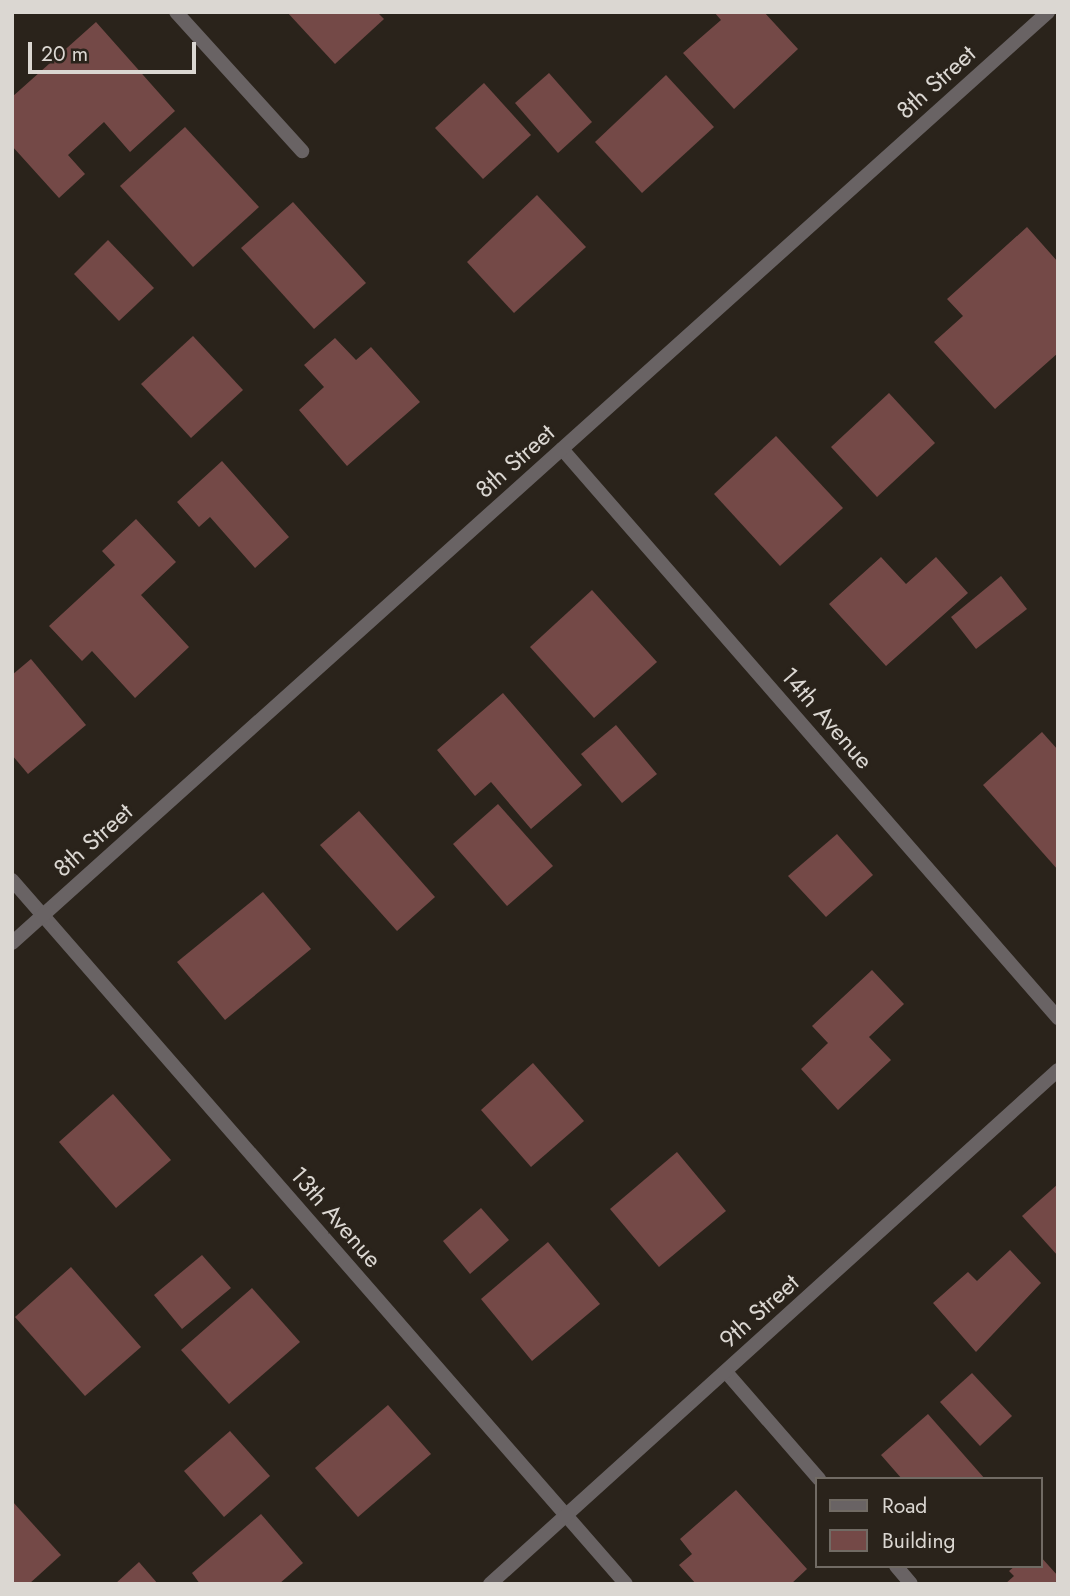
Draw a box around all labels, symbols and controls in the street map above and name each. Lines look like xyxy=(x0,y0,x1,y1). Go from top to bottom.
scale bar xyxy=(32,28,200,72)
text: 20 m xyxy=(41,39,88,69)
street label: 8th Street xyxy=(891,39,981,125)
street label: 8th Street xyxy=(470,418,560,504)
street label: 14th Avenue xyxy=(775,661,879,775)
street label: 8th Street xyxy=(48,797,138,883)
street label: 13th Avenue xyxy=(284,1161,388,1273)
street label: 9th Street xyxy=(713,1268,805,1354)
legend xyxy=(814,1477,1042,1568)
text: Road xyxy=(882,1491,927,1521)
text: Building xyxy=(882,1526,955,1556)

